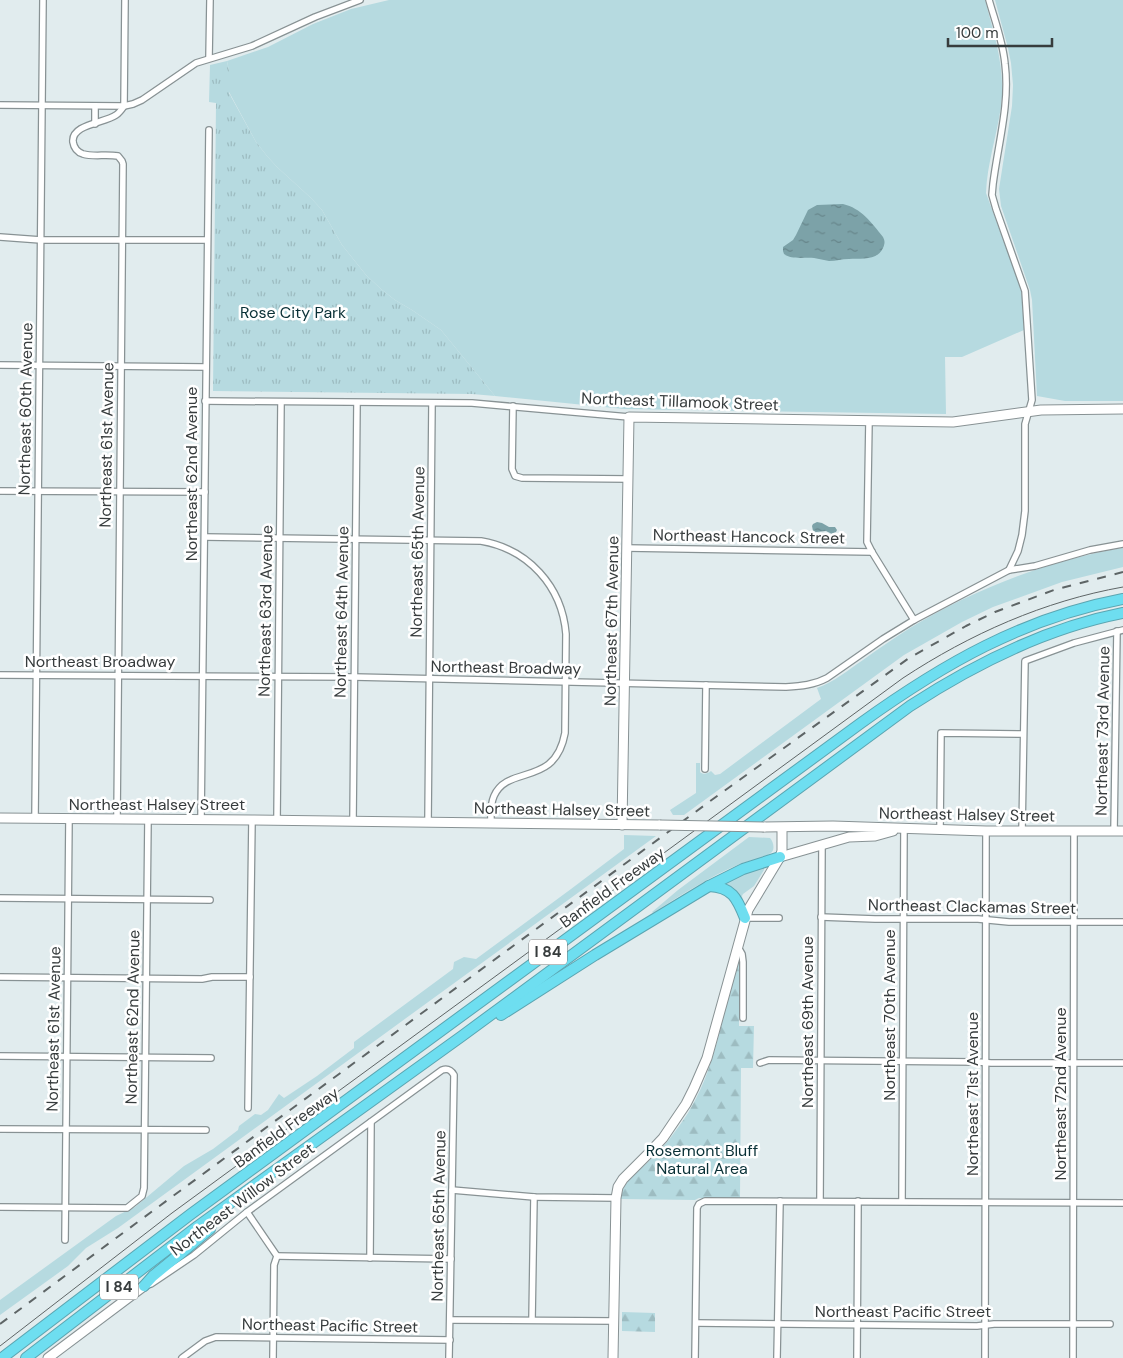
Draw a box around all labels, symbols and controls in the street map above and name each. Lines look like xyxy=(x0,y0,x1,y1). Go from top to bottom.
scale bar xyxy=(948,15,1052,47)
text: 100 m xyxy=(956,23,999,43)
park label: Rose City Park xyxy=(240,302,346,323)
street label: Northeast 60th Avenue xyxy=(13,322,38,496)
street label: Northeast 61st Avenue xyxy=(95,362,118,528)
street label: Northeast 62nd Avenue xyxy=(181,387,202,561)
street label: Northeast Tillamook Street xyxy=(581,388,779,415)
street label: Northeast 65th Avenue xyxy=(406,466,429,638)
street label: Northeast Hancock Street xyxy=(653,524,845,549)
street label: Northeast 63rd Avenue xyxy=(254,525,277,697)
street label: Northeast 64th Avenue xyxy=(330,526,353,698)
street label: Northeast 67th Avenue xyxy=(600,536,623,706)
street label: Northeast 73rd Avenue xyxy=(1091,646,1114,816)
street label: Northeast Broadway xyxy=(25,651,175,672)
street label: Northeast Broadway xyxy=(430,656,582,679)
street label: Northeast Halsey Street xyxy=(69,794,245,815)
street label: Northeast Halsey Street xyxy=(474,797,650,822)
street label: Northeast Halsey Street xyxy=(879,802,1055,827)
street label: Banfield Freeway xyxy=(556,842,669,933)
street label: Northeast Clackamas Street xyxy=(868,894,1076,919)
street label: Northeast 70th Avenue xyxy=(879,929,900,1101)
street label: Northeast 62nd Avenue xyxy=(120,930,145,1104)
street label: Northeast 69th Avenue xyxy=(797,936,818,1108)
road number: I 84 xyxy=(529,940,567,964)
street label: Northeast 61st Avenue xyxy=(42,946,65,1112)
street label: Northeast 72nd Avenue xyxy=(1050,1007,1071,1181)
street label: Northeast 71st Avenue xyxy=(962,1012,983,1176)
street label: Banfield Freeway xyxy=(230,1082,343,1173)
street label: Northeast 65th Avenue xyxy=(427,1130,450,1302)
street label: Northeast Willow Street xyxy=(166,1138,319,1261)
park label: Rosemont Bluff Natural Area xyxy=(646,1140,758,1179)
road number: I 84 xyxy=(100,1274,138,1300)
street label: Northeast Pacific Street xyxy=(815,1301,991,1322)
street label: Northeast Pacific Street xyxy=(242,1313,418,1338)

